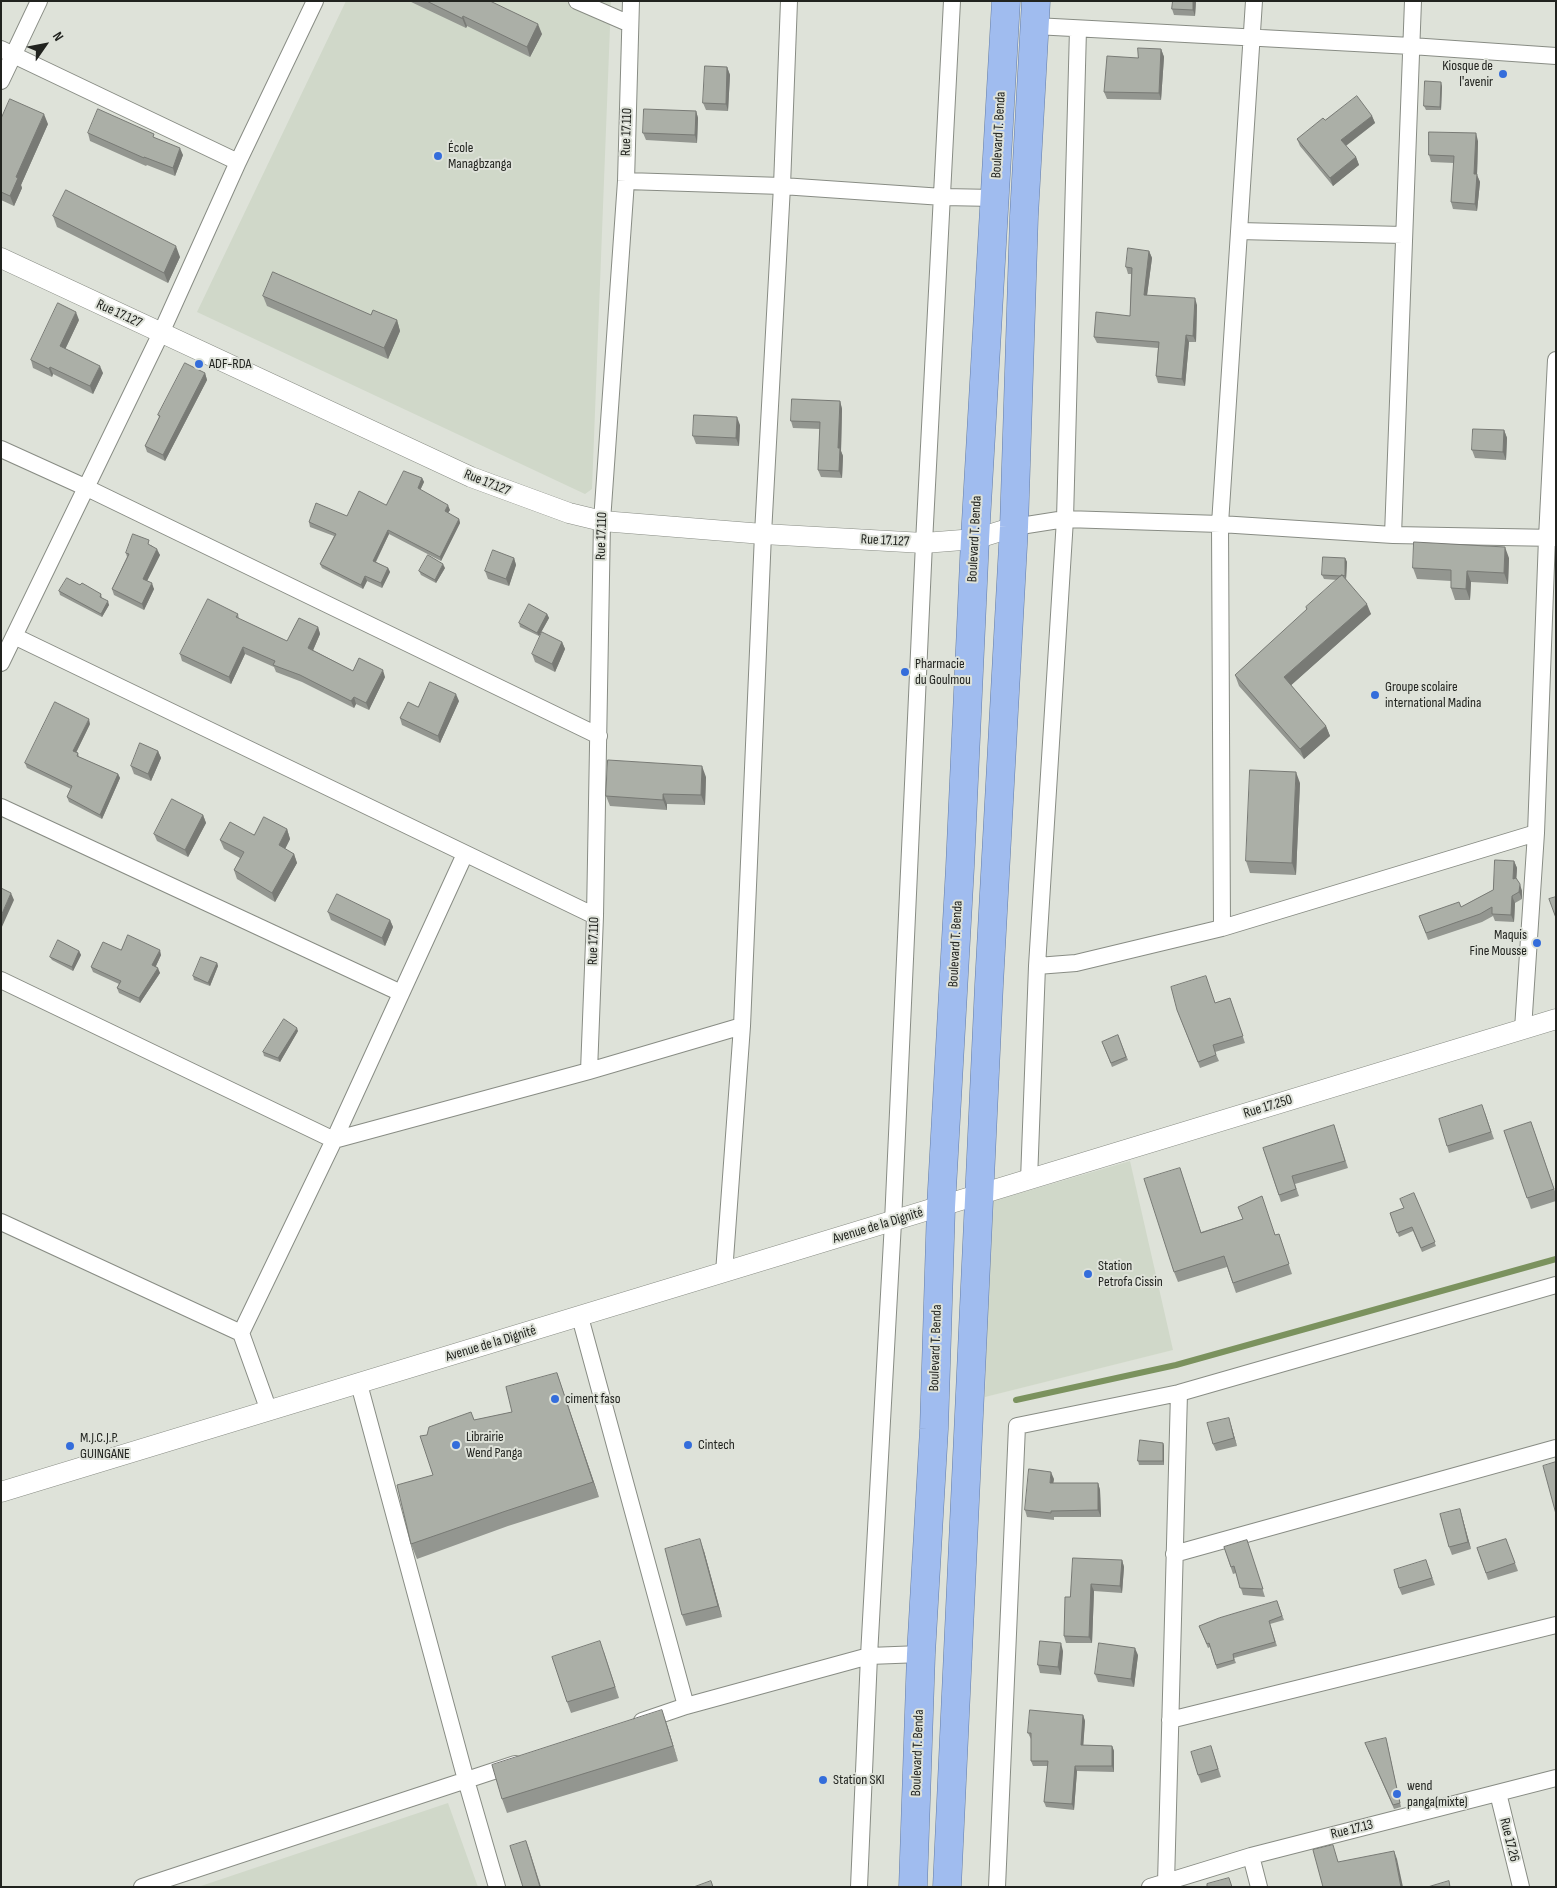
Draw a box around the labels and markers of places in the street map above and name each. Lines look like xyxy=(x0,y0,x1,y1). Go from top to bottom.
place label: Kiosque de l'avenir xyxy=(1442,58,1493,90)
marker: Kiosque de l'avenir xyxy=(1497,68,1509,80)
place label: École Managbzanga xyxy=(448,140,512,172)
marker: École Managbzanga xyxy=(432,150,444,162)
place label: ADF-RDA xyxy=(209,356,251,372)
marker: ADF-RDA xyxy=(193,358,205,370)
place label: Pharmacie du Goulmou xyxy=(915,656,971,689)
marker: Pharmacie du Goulmou xyxy=(899,666,911,678)
place label: Groupe scolaire international Madina xyxy=(1385,679,1481,712)
marker: Groupe scolaire international Madina xyxy=(1369,689,1381,701)
place label: Maquis Fine Mousse xyxy=(1470,927,1527,960)
marker: Maquis Fine Mousse xyxy=(1531,937,1543,949)
place label: Station Petrofa Cissin xyxy=(1098,1258,1163,1290)
marker: Station Petrofa Cissin xyxy=(1082,1268,1094,1280)
place label: ciment faso xyxy=(565,1391,621,1407)
marker: ciment faso xyxy=(549,1393,561,1405)
place label: Librairie Wend Panga xyxy=(466,1429,522,1461)
place label: M.J.C.J.P. GUINGANE xyxy=(80,1430,130,1462)
place label: Cintech xyxy=(698,1437,735,1453)
marker: Librairie Wend Panga xyxy=(450,1439,462,1451)
marker: Cintech xyxy=(682,1439,694,1451)
marker: M.J.C.J.P. GUINGANE xyxy=(64,1440,76,1452)
place label: Station SKI xyxy=(833,1772,885,1788)
marker: Station SKI xyxy=(817,1774,829,1786)
place label: wend panga(mixte) xyxy=(1407,1778,1468,1810)
marker: wend panga(mixte) xyxy=(1391,1788,1403,1800)

